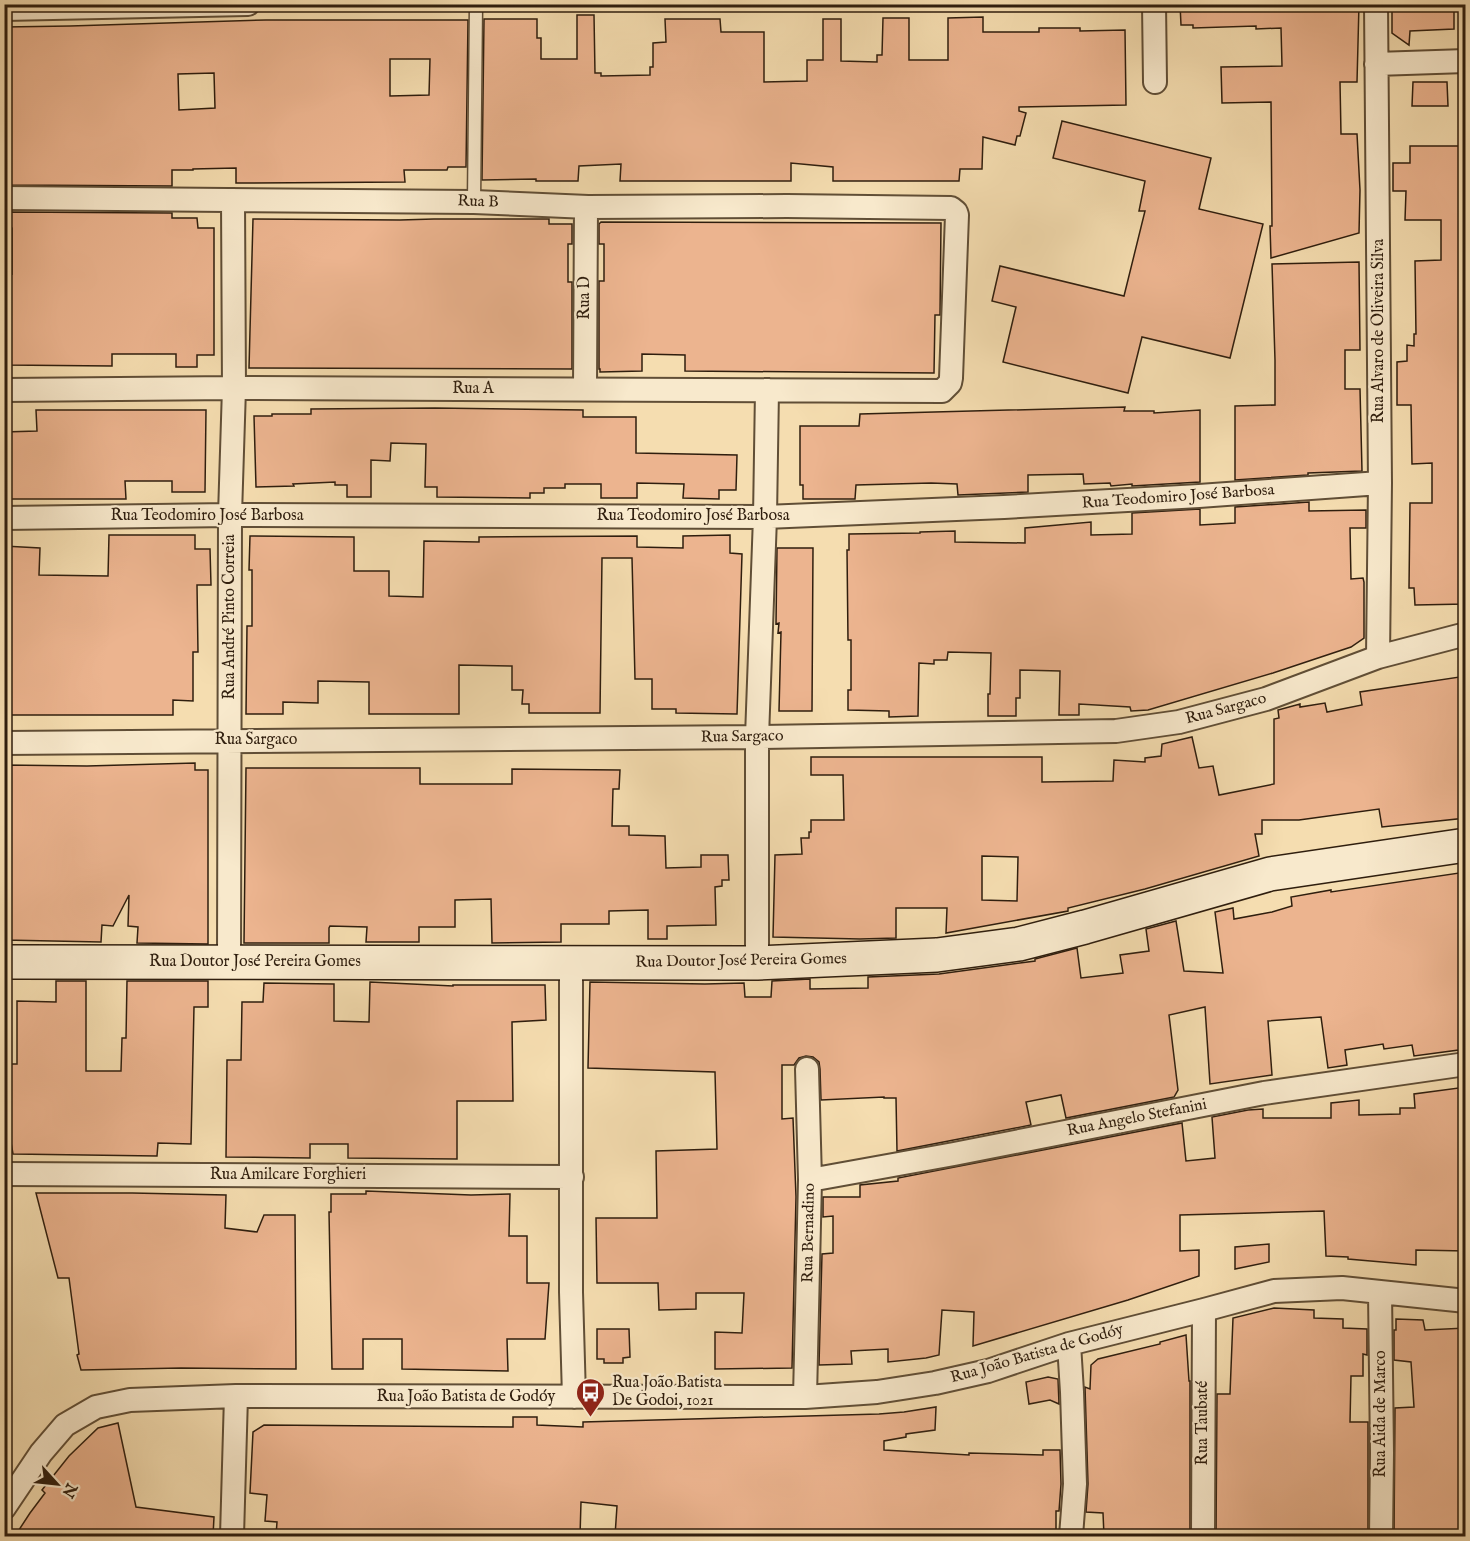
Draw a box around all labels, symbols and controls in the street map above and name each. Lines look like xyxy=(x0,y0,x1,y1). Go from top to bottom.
street label: Rua B xyxy=(457,191,499,213)
street label: Rua Alvaro de Oliveira Silva xyxy=(1369,239,1389,423)
street label: Rua D xyxy=(575,276,595,320)
street label: Rua A xyxy=(452,379,495,399)
street label: Rua Teodomiro José Barbosa xyxy=(1081,480,1275,514)
street label: Rua Teodomiro José Barbosa xyxy=(110,506,304,526)
street label: Rua Teodomiro José Barbosa xyxy=(596,506,790,526)
street label: Rua André Pinto Correia xyxy=(220,534,240,700)
street label: Rua Sargaco xyxy=(1183,689,1269,729)
street label: Rua Sargaco xyxy=(700,726,784,748)
street label: Rua Sargaco xyxy=(215,730,298,750)
street label: Rua Doutor José Pereira Gomes xyxy=(635,949,847,973)
street label: Rua Doutor José Pereira Gomes xyxy=(149,952,361,972)
street label: Rua Angelo Stefanini xyxy=(1065,1095,1209,1141)
street label: Rua Amilcare Forghieri xyxy=(210,1165,366,1185)
street label: Rua Bernadino xyxy=(798,1182,820,1283)
street label: Rua João Batista de Godóy xyxy=(948,1320,1126,1388)
street label: Rua Aida de Marco xyxy=(1371,1350,1391,1478)
place label: Rua João Batista De Godoi, 1021 xyxy=(612,1373,722,1411)
bus stop icon: Rua João Batista De Godoi, 1021 xyxy=(575,1376,607,1418)
street label: Rua Taubaté xyxy=(1193,1381,1213,1465)
street label: Rua João Batista de Godóy xyxy=(377,1387,556,1407)
north arrow xyxy=(27,1454,87,1514)
text: N xyxy=(56,1478,81,1501)

